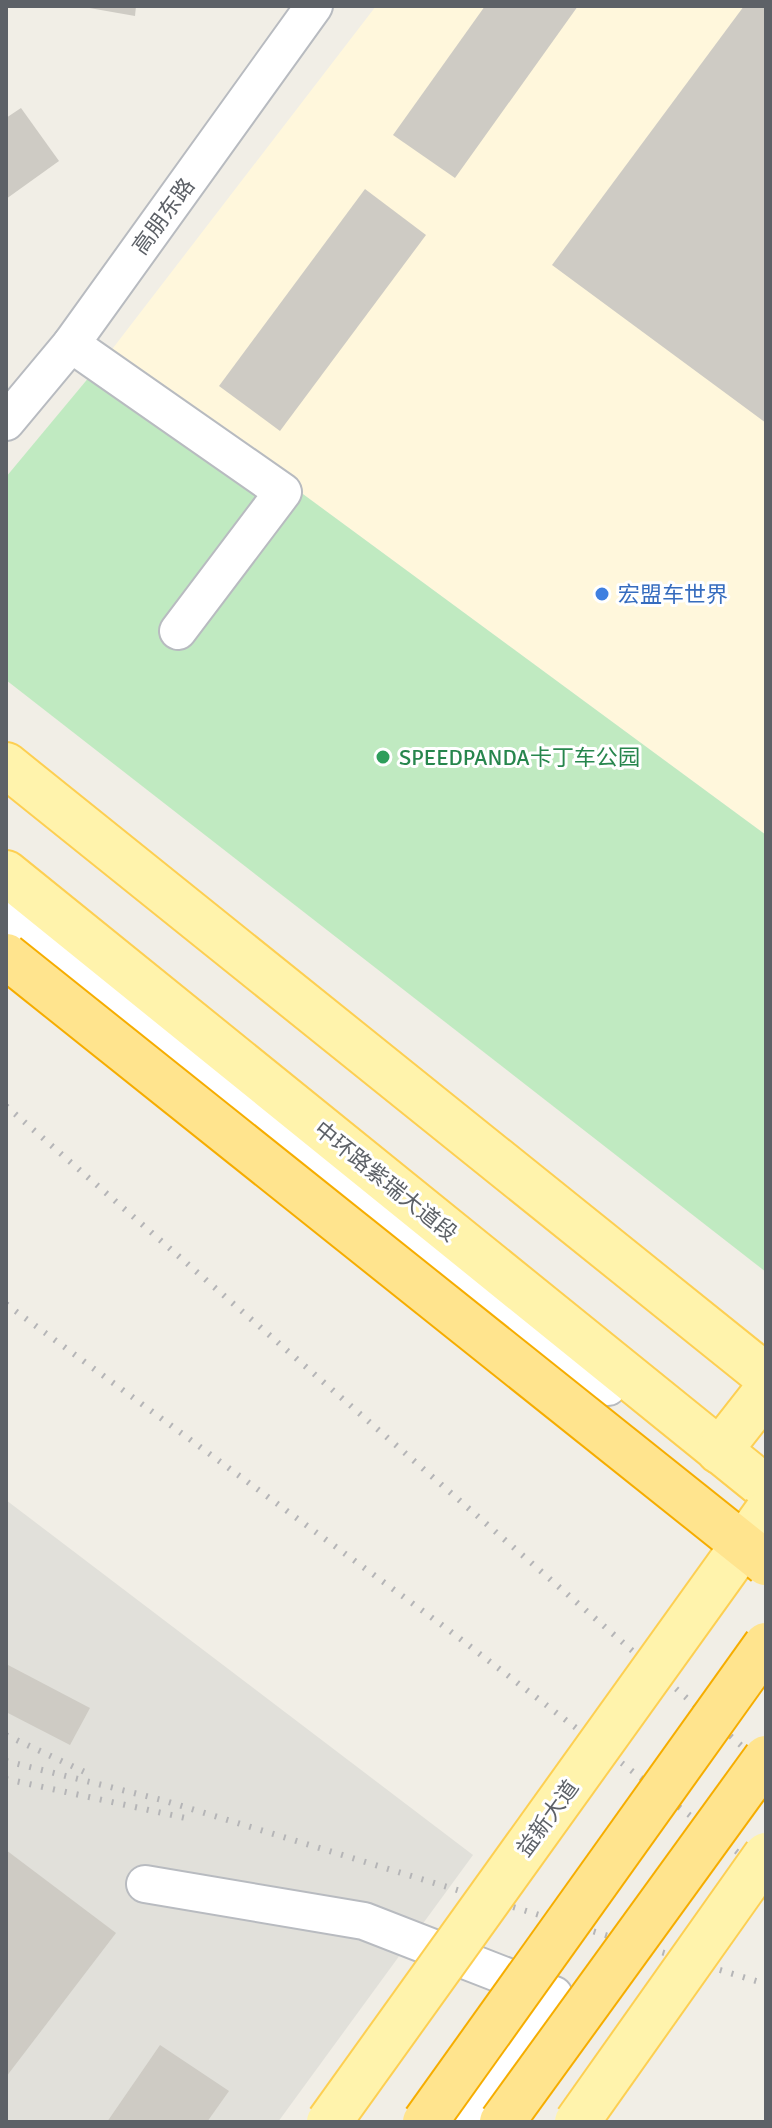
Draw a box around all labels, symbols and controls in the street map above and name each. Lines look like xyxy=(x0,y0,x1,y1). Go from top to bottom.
street label: 高朋东路 xyxy=(127,173,200,260)
place label: 宏盟车世界 xyxy=(618,581,728,608)
marker: 宏盟车世界 xyxy=(593,585,611,603)
place label: SPEEDPANDA卡丁车公园 xyxy=(399,744,640,771)
marker: SPEEDPANDA卡丁车公园 xyxy=(374,748,392,766)
street label: 中环路紫瑞大道段 xyxy=(309,1116,463,1247)
street label: 益新大道 xyxy=(511,1775,584,1862)

